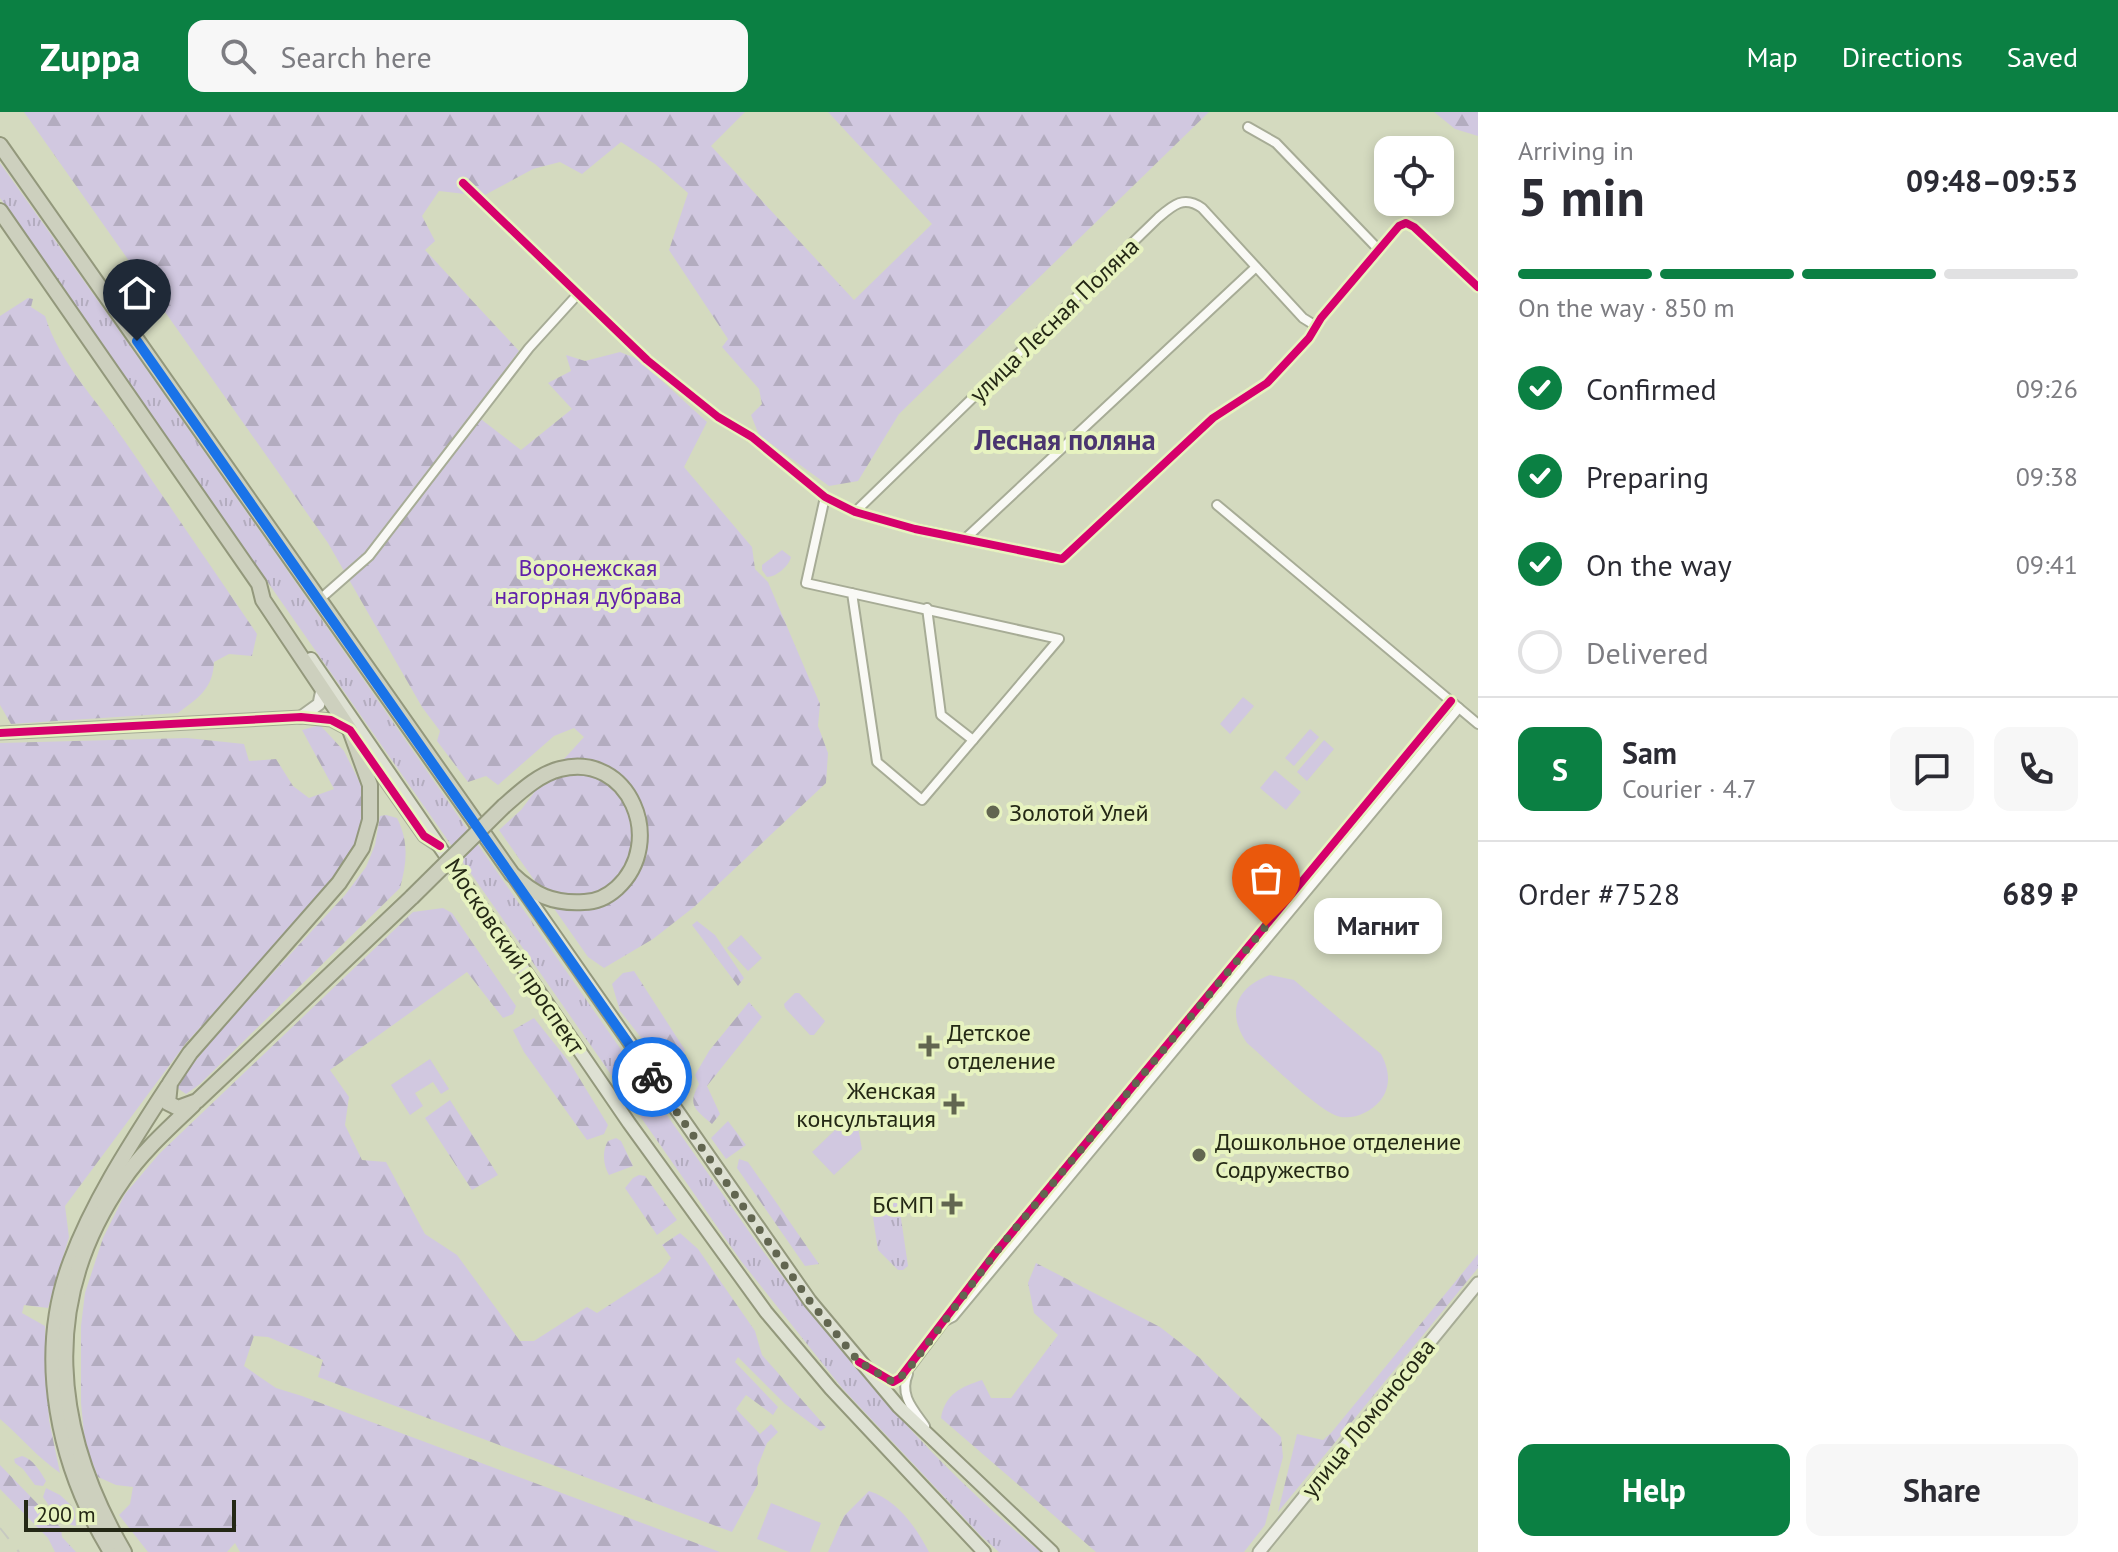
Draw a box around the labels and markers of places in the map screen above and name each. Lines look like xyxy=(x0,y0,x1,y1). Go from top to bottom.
pin xyxy=(103,259,171,341)
place label: Золотой Улей xyxy=(1009,797,1149,828)
marker: Золотой Улей xyxy=(984,803,1002,821)
pin xyxy=(1232,844,1300,926)
callout: Магнит xyxy=(1314,898,1442,954)
place label: Детское отделение xyxy=(947,1017,1056,1076)
marker: Детское отделение xyxy=(918,1035,940,1057)
place label: Женская консультация xyxy=(796,1075,936,1134)
marker: Женская консультация xyxy=(943,1093,965,1115)
place label: Дошкольное отделение Содружество xyxy=(1215,1126,1461,1185)
marker: Дошкольное отделение Содружество xyxy=(1190,1146,1208,1164)
place label: БСМП xyxy=(872,1189,934,1220)
marker: БСМП xyxy=(941,1193,963,1215)

